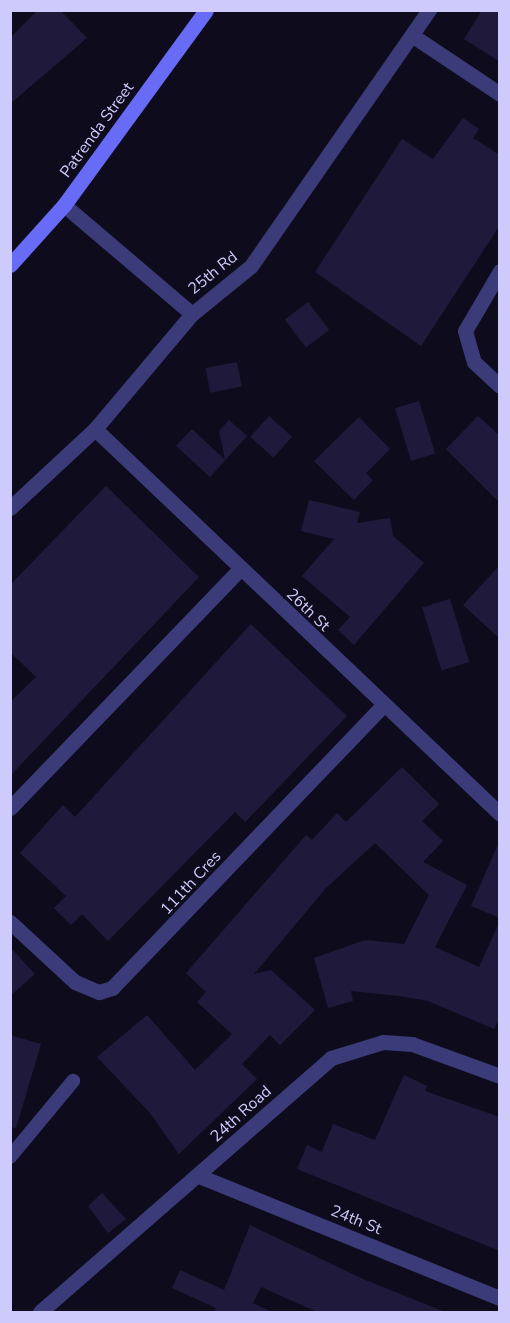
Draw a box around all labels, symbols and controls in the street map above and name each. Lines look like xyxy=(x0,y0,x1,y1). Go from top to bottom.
street label: Patrenda Street xyxy=(56,79,138,181)
street label: 25th Rd xyxy=(184,247,242,299)
street label: 26th St xyxy=(282,585,334,635)
street label: 111th Cres xyxy=(157,847,225,919)
street label: 24th Road xyxy=(207,1082,275,1146)
street label: 24th St xyxy=(328,1201,384,1239)

